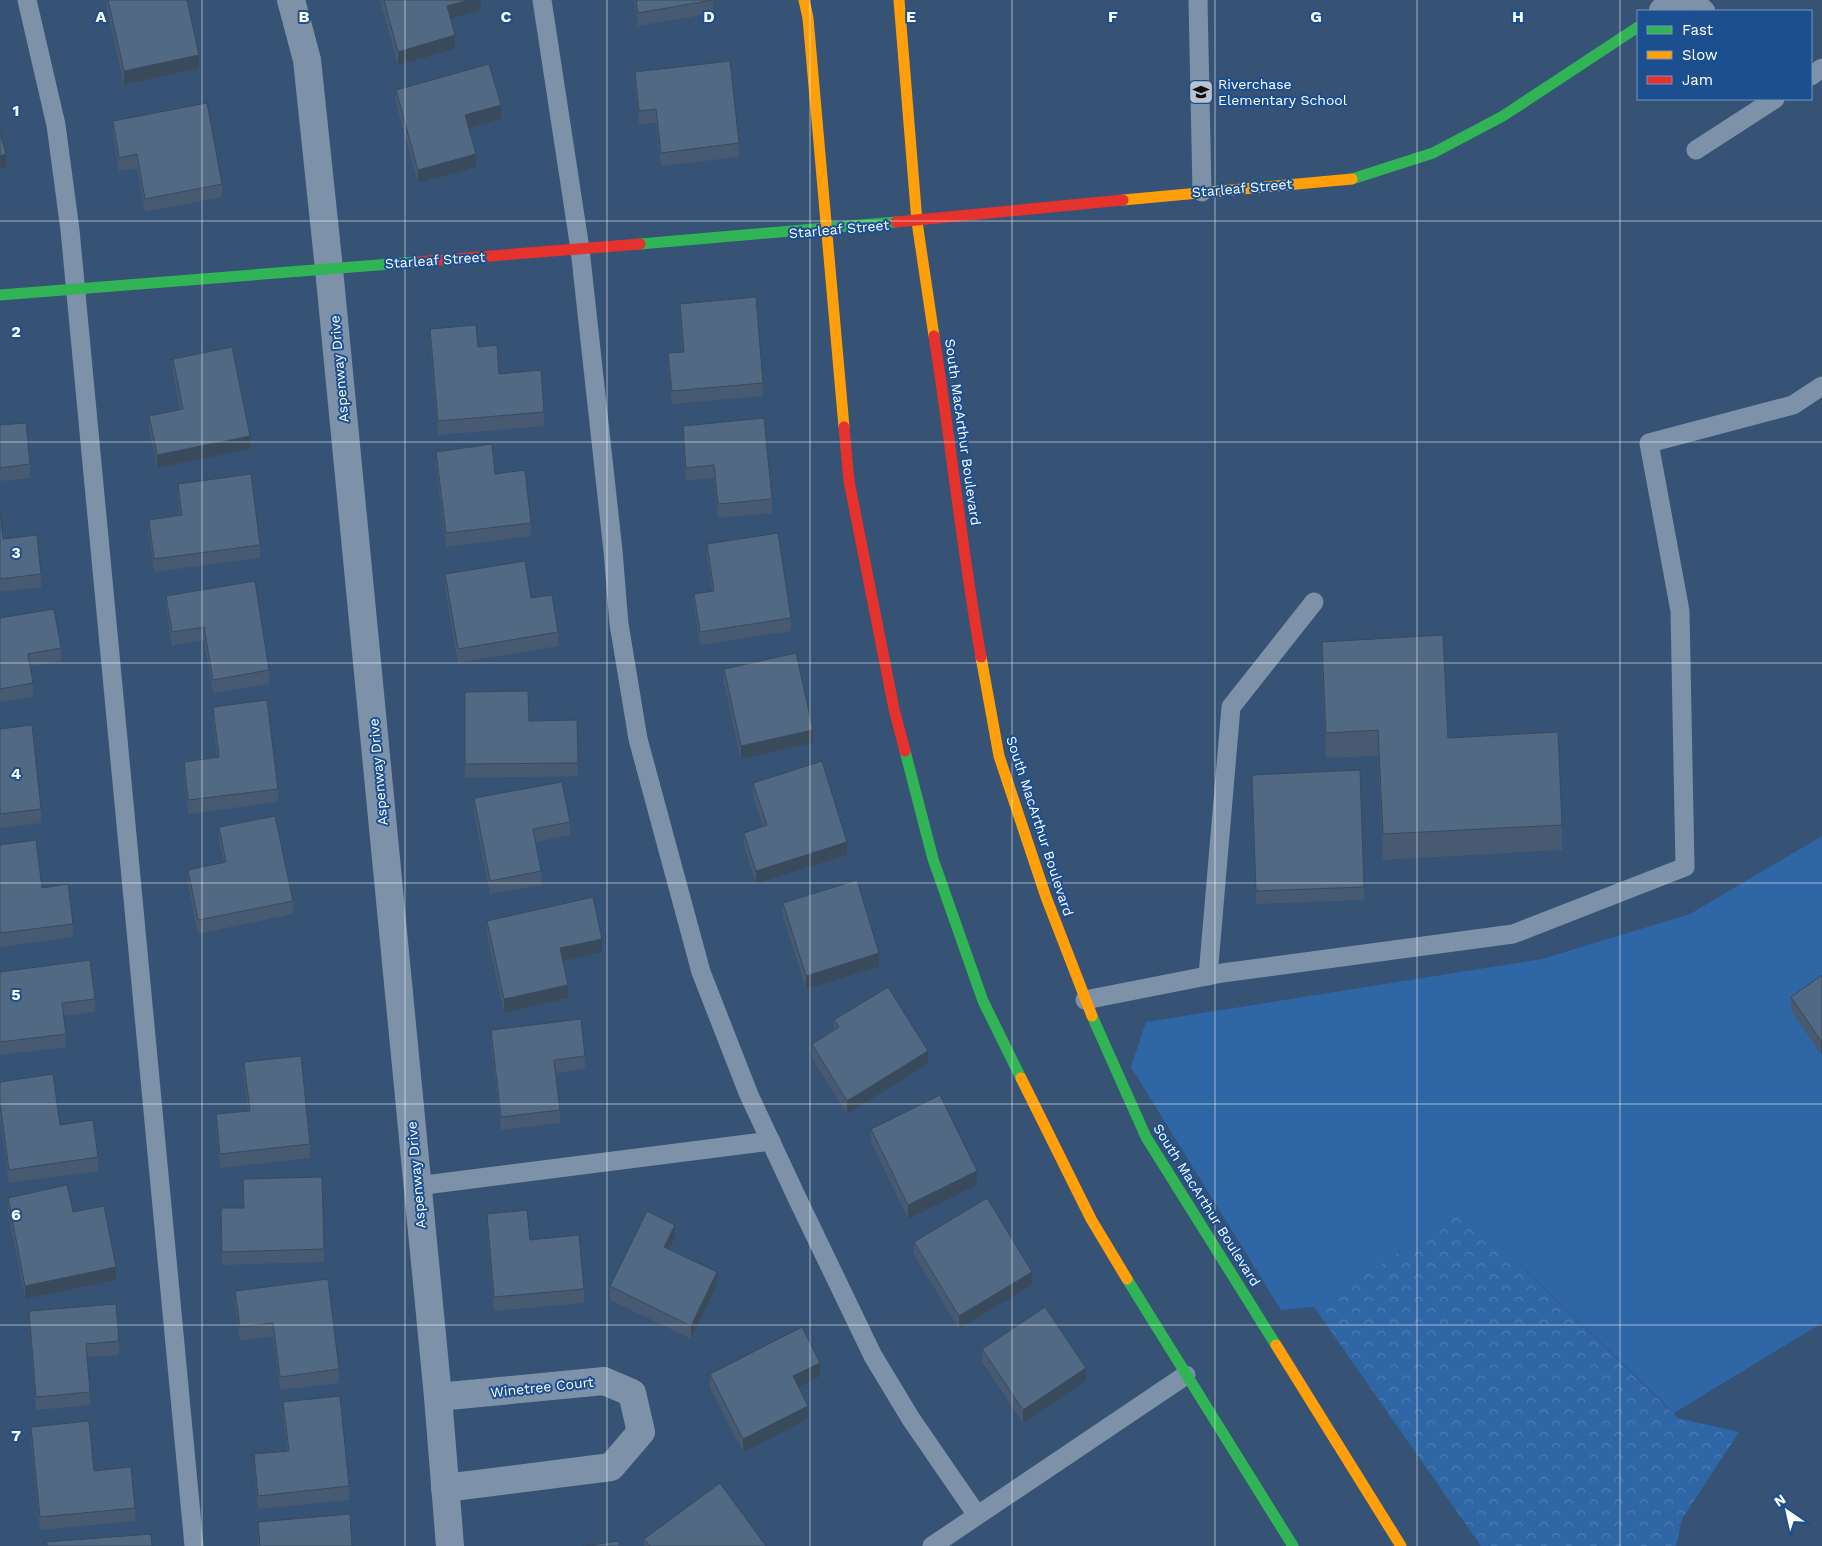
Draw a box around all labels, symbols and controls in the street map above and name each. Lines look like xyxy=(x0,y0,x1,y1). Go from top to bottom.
text: A xyxy=(96,7,107,26)
text: B xyxy=(299,7,310,26)
text: C xyxy=(501,7,512,26)
text: D xyxy=(703,7,715,26)
text: E xyxy=(906,7,916,26)
text: F xyxy=(1108,7,1118,26)
text: G xyxy=(1310,7,1322,26)
text: H xyxy=(1512,7,1524,26)
legend xyxy=(1637,10,1812,100)
text: Fast xyxy=(1682,21,1714,39)
text: Slow xyxy=(1682,46,1718,64)
text: Jam xyxy=(1682,71,1713,89)
place label: Riverchase Elementary School xyxy=(1218,76,1348,108)
school or university icon: Riverchase Elementary School xyxy=(1188,79,1214,105)
text: 1 xyxy=(13,101,19,120)
street label: Starleaf Street xyxy=(1191,176,1293,200)
street label: Starleaf Street xyxy=(788,217,890,241)
street label: Starleaf Street xyxy=(384,249,486,271)
street label: Aspenway Drive xyxy=(326,315,352,423)
text: 2 xyxy=(11,322,21,341)
street label: South MacArthur Boulevard xyxy=(942,338,984,526)
text: 3 xyxy=(11,543,21,562)
street label: Aspenway Drive xyxy=(365,718,391,826)
street label: South MacArthur Boulevard xyxy=(1003,734,1077,918)
text: 4 xyxy=(11,764,21,783)
text: 5 xyxy=(11,985,21,1004)
street label: Aspenway Drive xyxy=(403,1121,429,1229)
street label: South MacArthur Boulevard xyxy=(1150,1121,1264,1289)
text: 6 xyxy=(11,1205,21,1224)
street label: Winetree Court xyxy=(490,1374,595,1400)
text: 7 xyxy=(11,1426,21,1445)
north arrow xyxy=(1762,1486,1812,1536)
text: N xyxy=(1771,1491,1789,1510)

